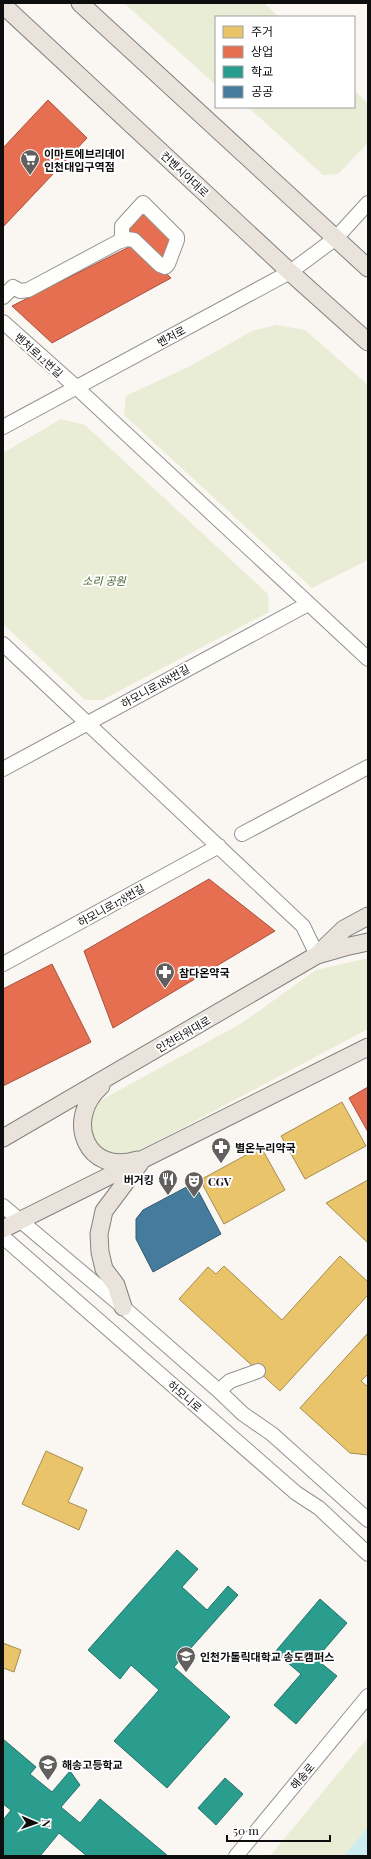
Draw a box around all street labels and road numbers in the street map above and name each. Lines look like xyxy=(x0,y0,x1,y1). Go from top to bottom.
street label: 컨벤시아대로 xyxy=(158,148,212,200)
street label: 벤처로 xyxy=(154,322,188,350)
street label: 벤처로12번길 xyxy=(12,329,66,381)
street label: 하모니로188번길 xyxy=(118,661,192,711)
street label: 하모니로178번길 xyxy=(75,880,147,930)
street label: 인천타워대로 xyxy=(153,1012,213,1056)
street label: 하모니로 xyxy=(165,1377,205,1415)
street label: 해송로 xyxy=(286,1760,318,1792)

